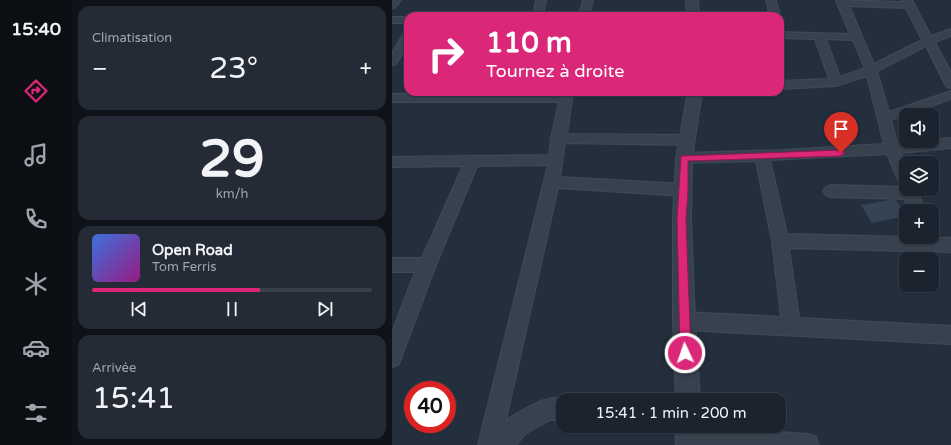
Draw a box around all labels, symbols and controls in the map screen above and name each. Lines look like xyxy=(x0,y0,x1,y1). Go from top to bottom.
text: 15:40 xyxy=(11,18,61,40)
text: 110 m xyxy=(486,26,572,60)
icon: right xyxy=(420,28,472,80)
text: Climatisation xyxy=(92,30,172,46)
text: 23° xyxy=(209,50,258,87)
text: − xyxy=(92,56,108,82)
text: + xyxy=(360,56,372,82)
text: Tournez à droite xyxy=(486,60,625,82)
icon: directions xyxy=(22,77,50,105)
map controls xyxy=(899,108,939,292)
button: sound xyxy=(899,108,939,148)
pin xyxy=(824,112,858,153)
icon: arrive xyxy=(830,118,852,140)
text: 29 xyxy=(199,128,265,191)
icon: music xyxy=(22,141,50,169)
button: layers xyxy=(899,156,939,196)
text: km/h xyxy=(216,186,248,202)
button: + xyxy=(899,204,939,244)
icon: phone xyxy=(22,205,50,233)
text: Open Road xyxy=(152,241,233,259)
button: − xyxy=(899,252,939,292)
text: Tom Ferris xyxy=(152,259,216,275)
icon: climate xyxy=(22,270,50,298)
icon: previous xyxy=(128,298,150,320)
icon: pause xyxy=(221,298,243,320)
icon: next xyxy=(314,298,336,320)
position arrow xyxy=(664,332,706,374)
icon: car xyxy=(22,334,50,362)
text: Arrivée xyxy=(92,360,136,376)
text: 15:41 xyxy=(92,380,175,417)
speed limit sign: 40 xyxy=(404,381,456,433)
icon: filters xyxy=(22,399,50,427)
text: 15:41 · 1 min · 200 m xyxy=(596,404,746,422)

